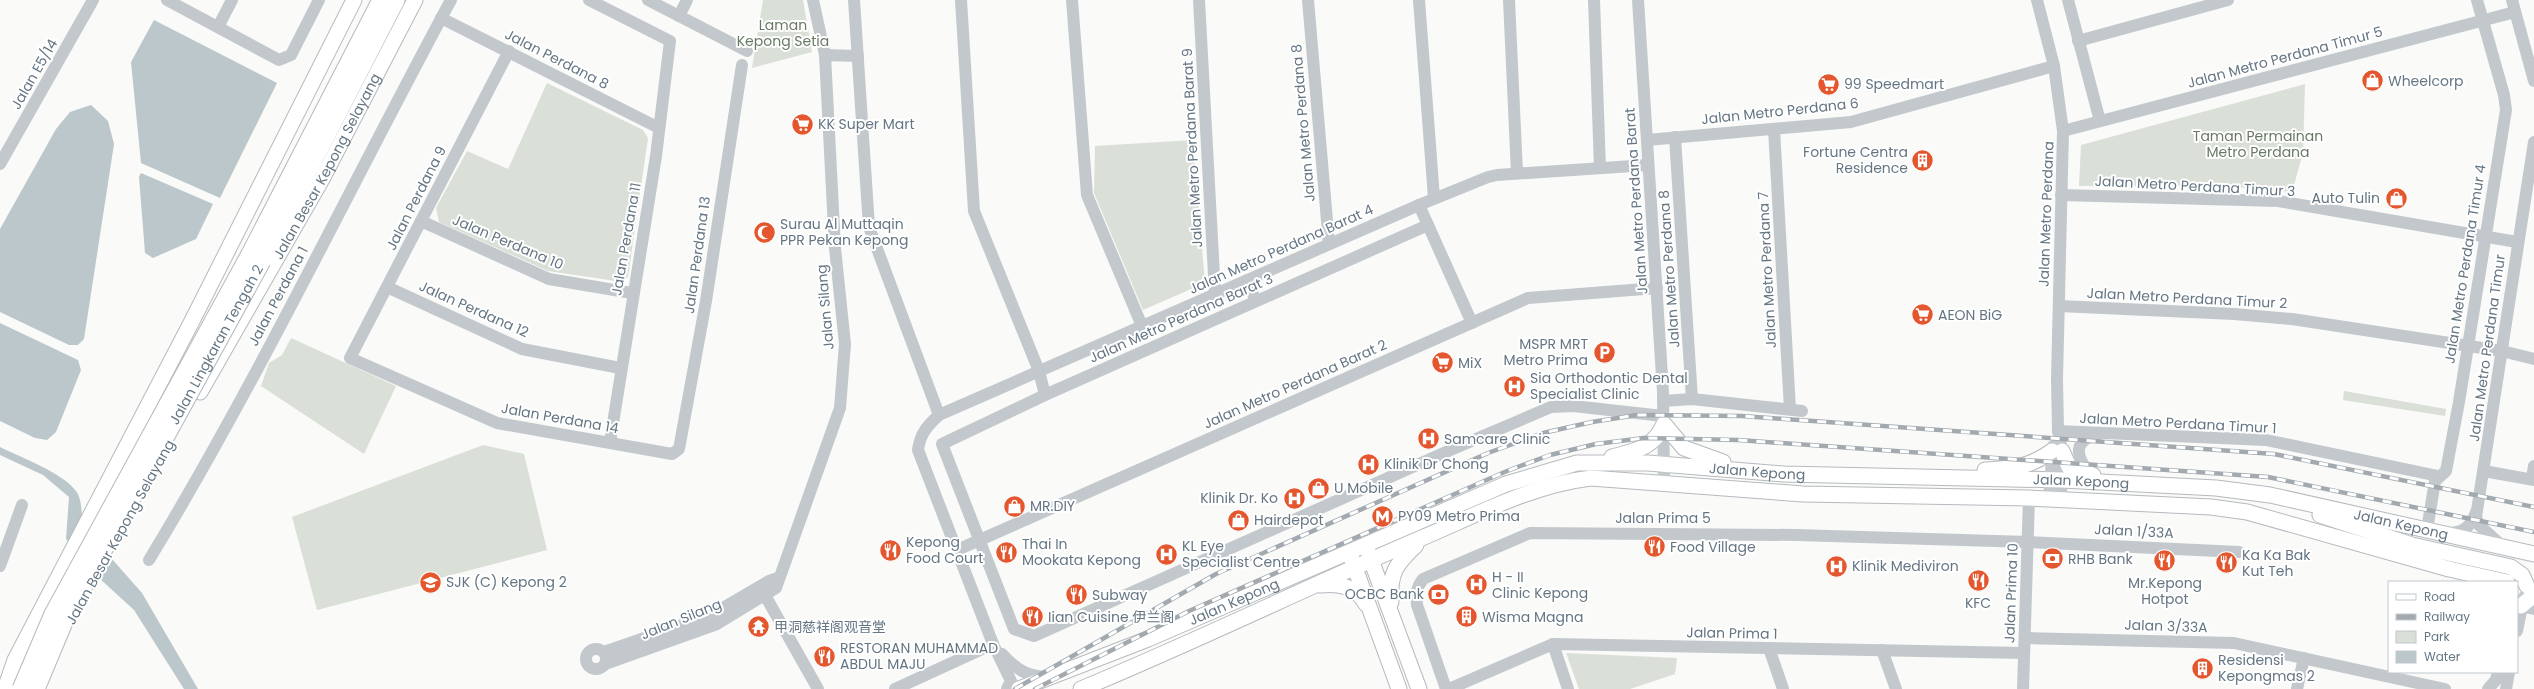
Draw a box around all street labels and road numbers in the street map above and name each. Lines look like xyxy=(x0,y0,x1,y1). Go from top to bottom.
street label: Jalan Metro Perdana Timur 5 xyxy=(2185,21,2385,93)
street label: Jalan Perdana 8 xyxy=(501,24,613,94)
street label: Jalan E5/14 xyxy=(6,35,62,113)
street label: Jalan Metro Perdana 8 xyxy=(1286,43,1320,203)
street label: Jalan Metro Perdana Barat 9 xyxy=(1177,48,1207,248)
street label: Jalan Besar Kepong Selayang xyxy=(268,70,385,263)
street label: Jalan Metro Perdana 6 xyxy=(1700,93,1860,129)
street label: Jalan Metro Perdana Barat xyxy=(1619,107,1653,295)
street label: Jalan Metro Perdana xyxy=(2033,141,2059,287)
street label: Jalan Perdana 9 xyxy=(381,142,451,254)
street label: Jalan Metro Perdana Timur 4 xyxy=(2441,163,2489,365)
street label: Jalan Metro Perdana Timur 3 xyxy=(2094,171,2296,201)
street label: Jalan Perdana 11 xyxy=(606,181,646,297)
street label: Jalan Metro Perdana 8 xyxy=(1653,189,1684,349)
street label: Jalan Metro Perdana 7 xyxy=(1753,191,1781,349)
street label: Jalan Perdana 13 xyxy=(679,195,715,315)
street label: Jalan Metro Perdana Barat 4 xyxy=(1186,199,1376,299)
street label: Jalan Perdana 10 xyxy=(449,210,567,274)
street label: Jalan Perdana 1 xyxy=(243,243,313,349)
street label: Jalan Metro Perdana Timur xyxy=(2466,253,2508,443)
street label: Jalan Lingkaran Tengah 2 xyxy=(164,261,268,428)
street label: Jalan Silang xyxy=(811,264,839,350)
street label: Jalan Metro Perdana Barat 3 xyxy=(1086,268,1276,368)
street label: Jalan Perdana 12 xyxy=(416,276,532,342)
street label: Jalan Metro Perdana Timur 2 xyxy=(2086,283,2288,313)
street label: Jalan Metro Perdana Barat 2 xyxy=(1200,334,1390,434)
street label: Jalan Perdana 14 xyxy=(500,398,620,438)
street label: Jalan Metro Perdana Timur 1 xyxy=(2079,408,2277,438)
street label: Jalan Besar Kepong Selayang xyxy=(61,436,179,628)
street label: Jalan Kepong xyxy=(1708,458,1806,484)
street label: Jalan Kepong xyxy=(2033,469,2130,493)
street label: Jalan Kepong xyxy=(2352,504,2450,545)
street label: Jalan Prima 5 xyxy=(1615,508,1711,528)
street label: Jalan 1/33A xyxy=(2094,519,2174,543)
street label: Jalan Prima 10 xyxy=(1999,543,2023,643)
street label: Jalan Kepong xyxy=(1186,573,1282,630)
street label: Jalan Silang xyxy=(638,594,724,644)
street label: Jalan 3/33A xyxy=(2124,615,2208,637)
street label: Jalan Prima 1 xyxy=(1686,622,1778,644)

